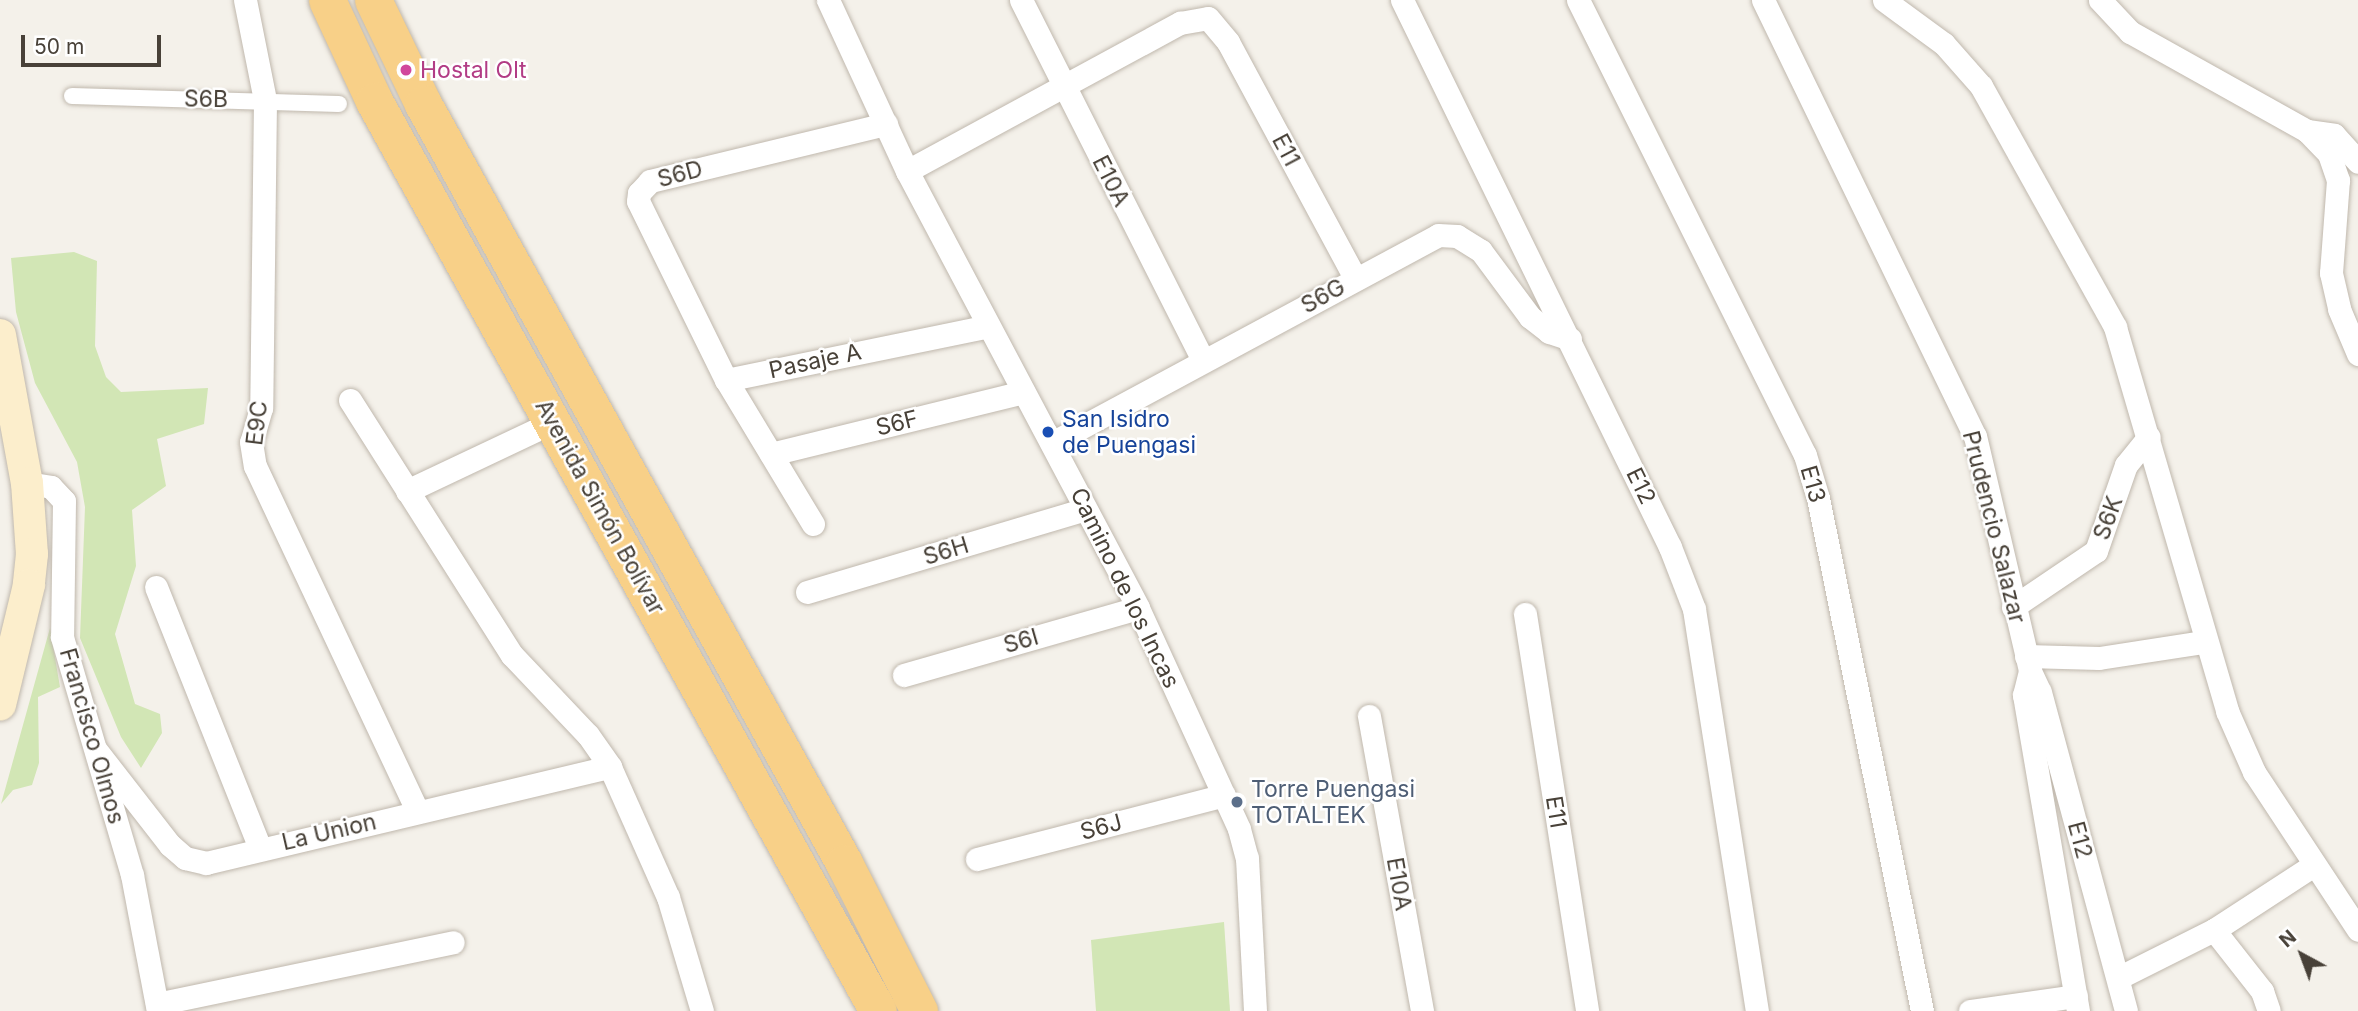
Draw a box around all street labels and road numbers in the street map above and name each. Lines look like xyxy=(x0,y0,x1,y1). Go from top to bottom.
street label: S6B xyxy=(184,85,228,113)
street label: E11 xyxy=(1266,129,1306,171)
street label: E10A xyxy=(1087,151,1135,211)
street label: S6D xyxy=(654,155,706,193)
street label: S6G xyxy=(1296,273,1350,319)
street label: Pasaje A xyxy=(766,338,864,384)
street label: Avenida Simón Bolívar xyxy=(529,395,671,619)
street label: E9C xyxy=(241,399,273,447)
street label: S6F xyxy=(873,404,921,442)
street label: Prudencio Salazar xyxy=(1957,428,2031,626)
street label: E13 xyxy=(1795,462,1831,506)
street label: E12 xyxy=(1620,463,1662,509)
street label: Camino de los Incas xyxy=(1065,483,1185,693)
street label: S6K xyxy=(2087,492,2129,544)
street label: S6H xyxy=(920,531,972,571)
street label: S6I xyxy=(1000,623,1042,659)
street label: Francisco Olmos xyxy=(54,645,130,827)
street label: E11 xyxy=(1540,794,1572,830)
street label: La Union xyxy=(279,808,379,856)
street label: S6J xyxy=(1077,808,1125,846)
street label: E12 xyxy=(2062,818,2098,862)
street label: E10A xyxy=(1381,855,1417,913)

